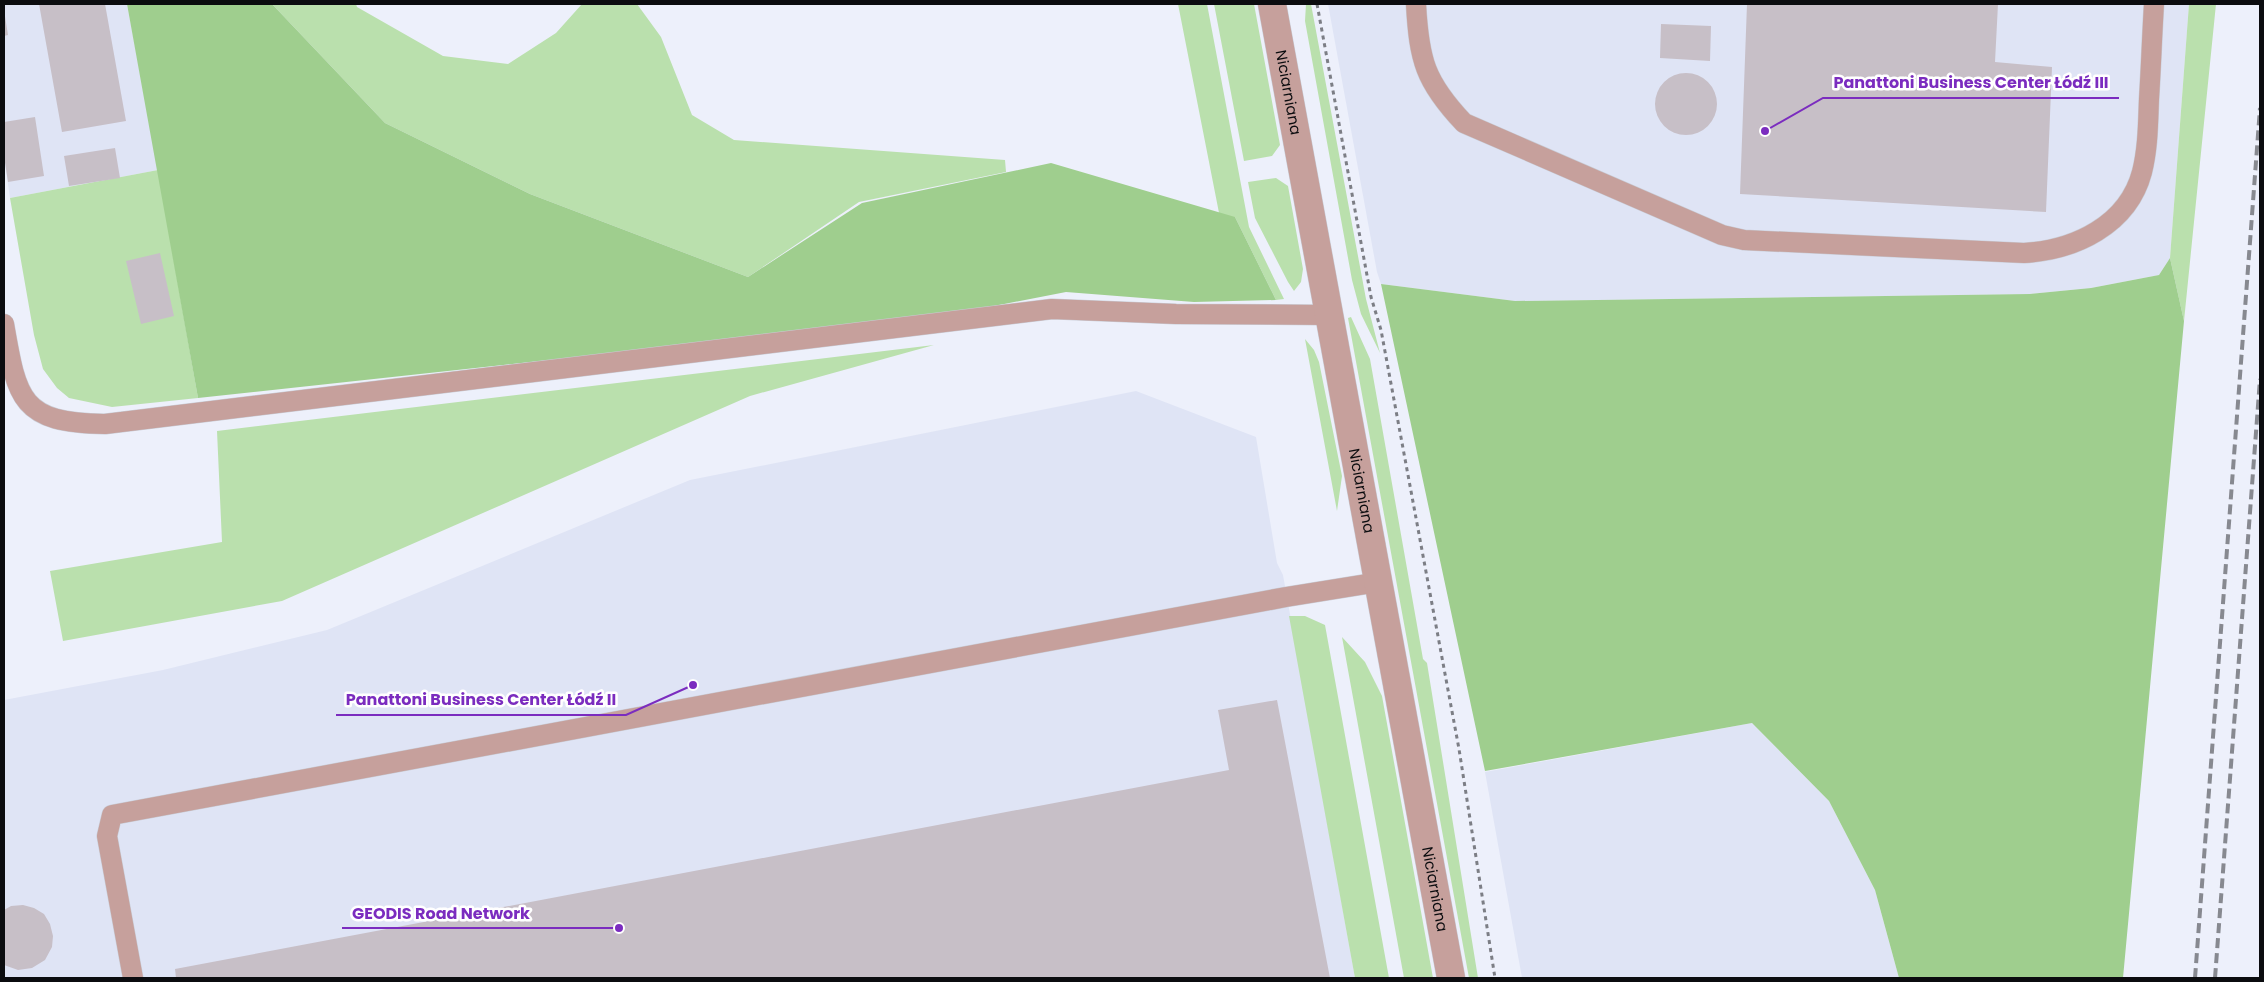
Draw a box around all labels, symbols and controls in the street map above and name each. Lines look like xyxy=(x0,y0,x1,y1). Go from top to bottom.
street label: Niciarniana xyxy=(1271,48,1307,137)
callout: Panattoni Business Center Łódź III xyxy=(1823,67,2119,98)
text: Panattoni Business Center Łódź III xyxy=(1833,71,2109,94)
street label: Niciarniana xyxy=(1344,447,1380,535)
callout: Panattoni Business Center Łódź II xyxy=(336,684,626,715)
text: Panattoni Business Center Łódź II xyxy=(346,688,616,711)
street label: Niciarniana xyxy=(1417,845,1453,933)
callout: GEODIS Road Network xyxy=(342,897,540,928)
text: GEODIS Road Network xyxy=(352,902,530,925)

